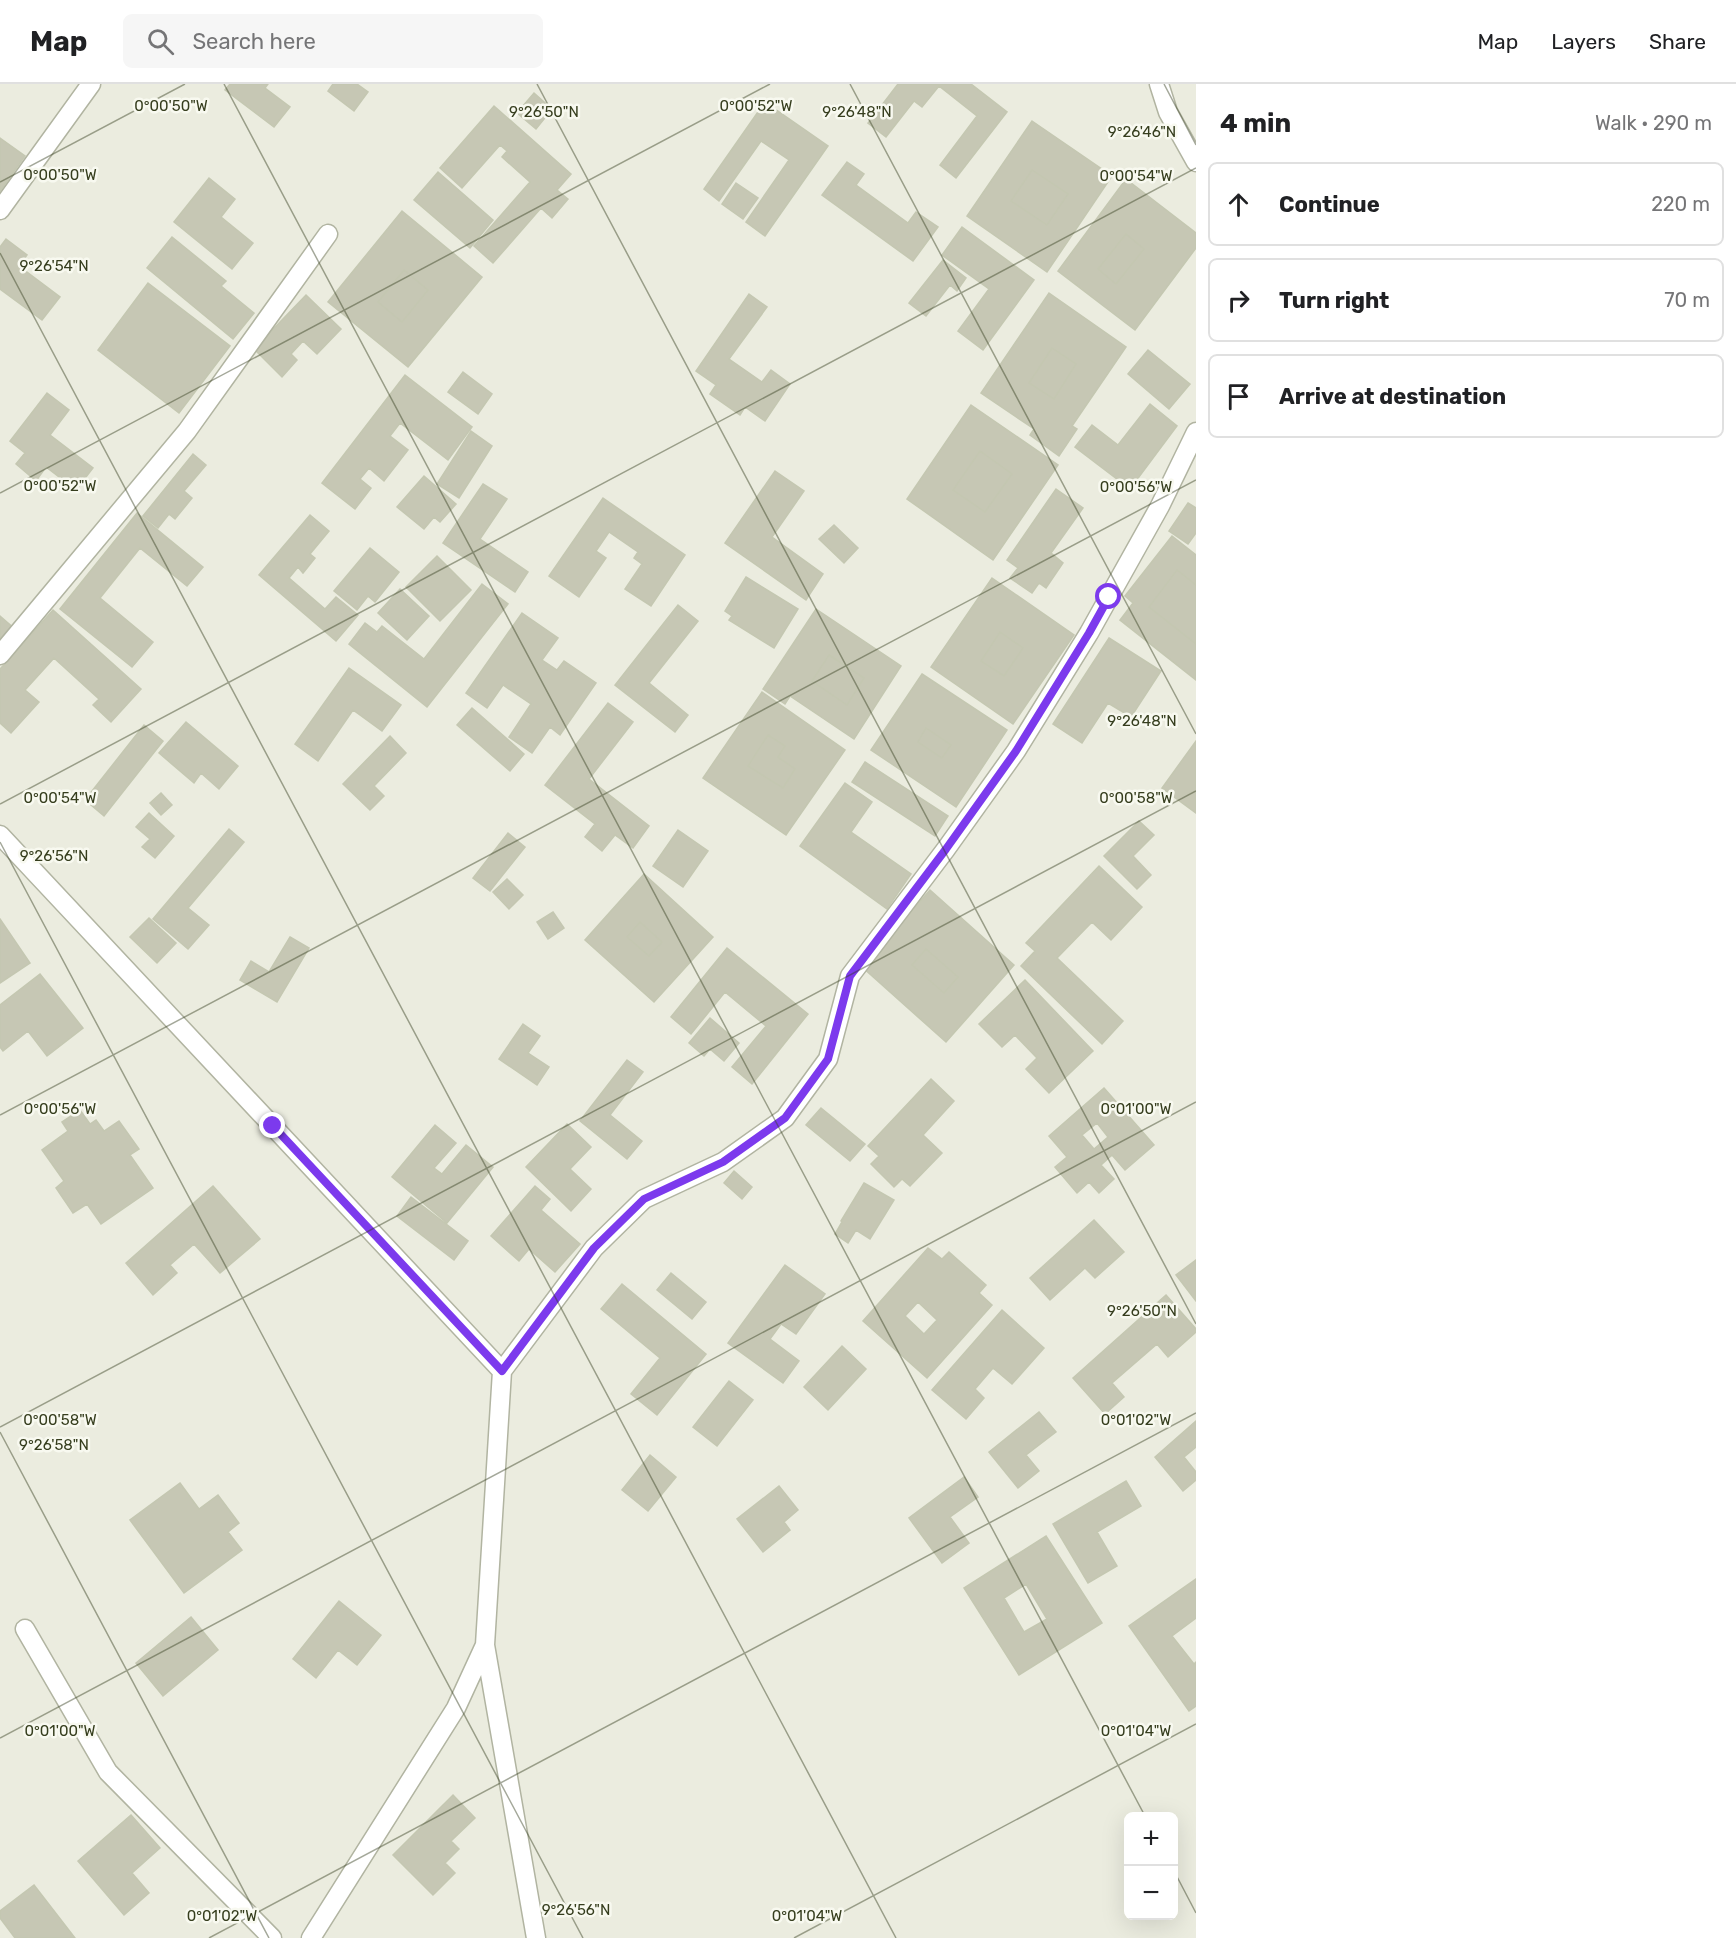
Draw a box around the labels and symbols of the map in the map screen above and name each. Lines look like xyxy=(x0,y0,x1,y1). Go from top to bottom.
text: 0°00'50"W xyxy=(134,97,208,115)
text: 0°00'52"W xyxy=(719,97,793,115)
text: 9°26'50"N xyxy=(509,103,579,121)
text: 9°26'48"N xyxy=(822,103,892,121)
text: 9°26'46"N xyxy=(1108,123,1176,141)
text: 0°00'50"W xyxy=(23,166,97,184)
text: 0°00'54"W xyxy=(1099,167,1173,185)
text: 9°26'54"N xyxy=(19,257,89,275)
text: 0°00'52"W xyxy=(23,477,97,495)
text: 0°00'56"W xyxy=(1100,478,1172,496)
route start xyxy=(1095,583,1121,609)
text: 9°26'48"N xyxy=(1107,712,1177,730)
text: 0°00'54"W xyxy=(23,789,97,807)
text: 0°00'58"W xyxy=(1099,789,1173,807)
text: 9°26'56"N xyxy=(20,847,88,865)
text: 0°00'56"W xyxy=(24,1100,96,1118)
text: 0°01'00"W xyxy=(1100,1100,1172,1118)
route end xyxy=(259,1112,285,1138)
text: 9°26'50"N xyxy=(1107,1302,1177,1320)
text: 0°00'58"W xyxy=(23,1411,97,1429)
text: 0°01'02"W xyxy=(1101,1411,1171,1429)
text: 9°26'58"N xyxy=(19,1436,89,1454)
text: 0°01'00"W xyxy=(24,1722,96,1740)
text: 0°01'04"W xyxy=(1101,1722,1171,1740)
text: 9°26'56"N xyxy=(542,1901,610,1919)
text: 0°01'02"W xyxy=(187,1907,257,1925)
text: 0°01'04"W xyxy=(772,1907,842,1925)

